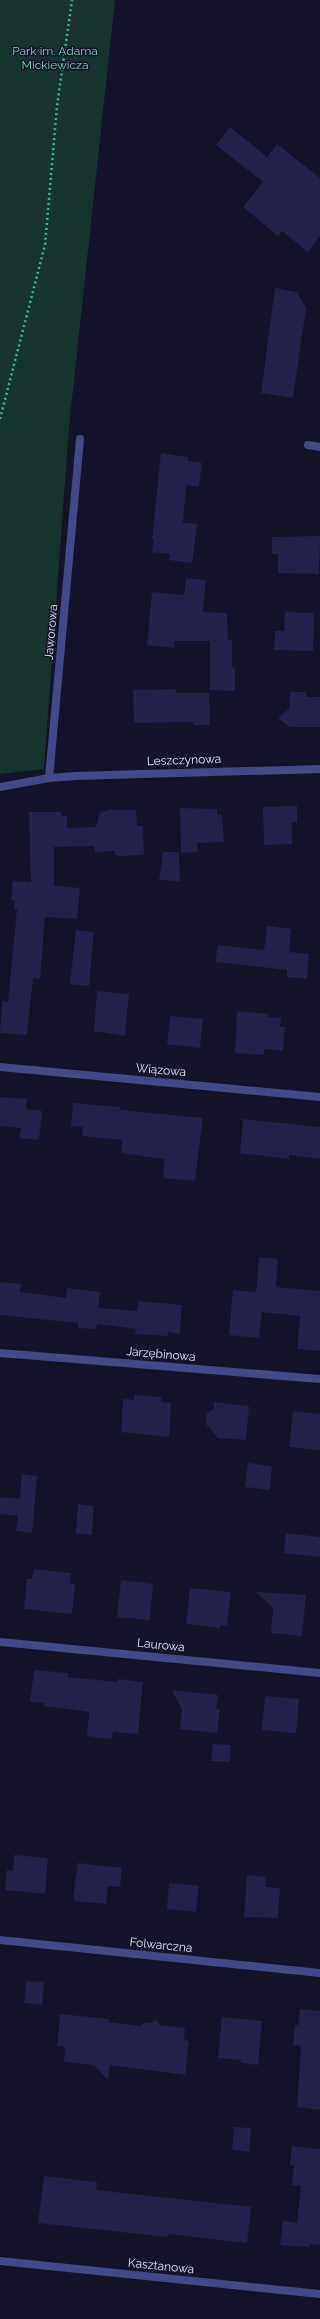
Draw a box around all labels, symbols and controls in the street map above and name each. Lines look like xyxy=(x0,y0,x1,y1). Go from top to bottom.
park label: Park im. Adama Mickiewicza xyxy=(12,44,98,72)
street label: Jaworowa xyxy=(42,604,60,660)
street label: Leszczynowa xyxy=(147,752,221,768)
street label: Wiązowa xyxy=(135,1061,187,1079)
street label: Jarzębinowa xyxy=(126,1344,196,1364)
street label: Laurowa xyxy=(137,1636,185,1654)
street label: Folwarczna xyxy=(129,1935,193,1955)
street label: Kasztanowa xyxy=(127,2256,195,2276)

